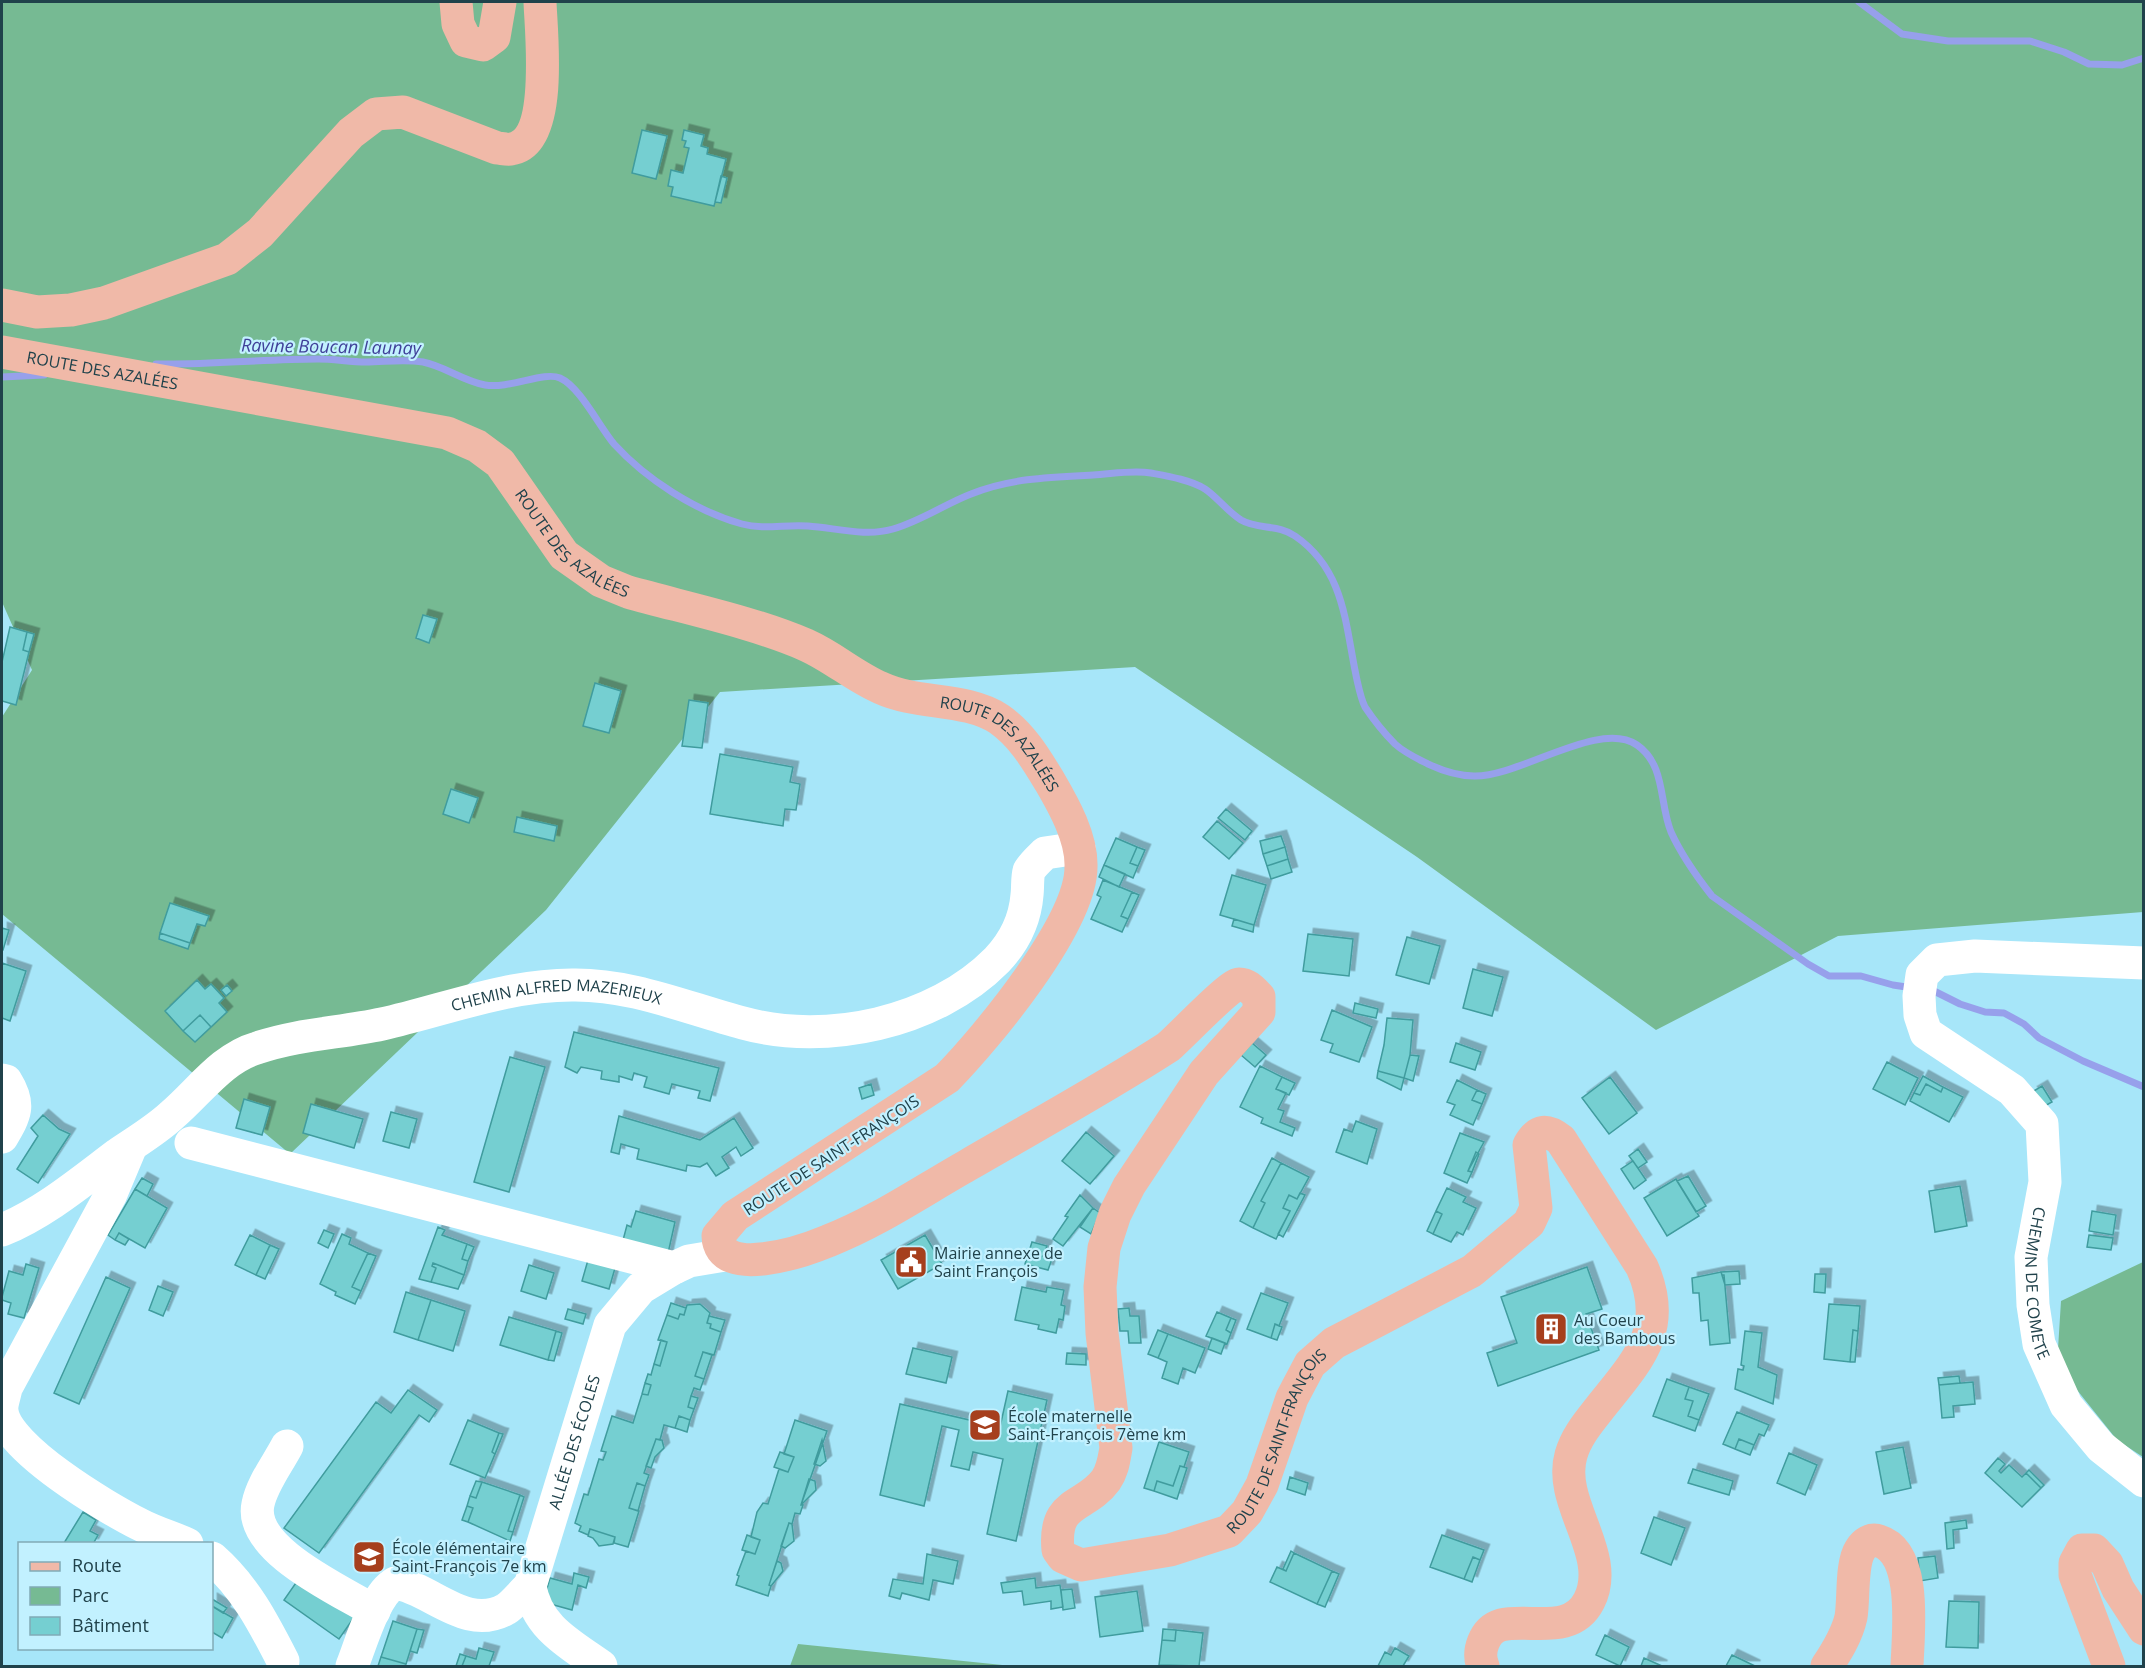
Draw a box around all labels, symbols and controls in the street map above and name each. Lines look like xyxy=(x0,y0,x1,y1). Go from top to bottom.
water label: Ravine Boucan Launay xyxy=(241,332,423,360)
street label: ROUTE DES AZALÉES xyxy=(25,346,180,395)
street label: ROUTE DES AZALÉES xyxy=(510,484,633,603)
street label: ROUTE DES AZALÉES xyxy=(938,691,1064,796)
street label: CHEMIN ALFRED MAZERIEUX xyxy=(448,974,665,1016)
street label: ROUTE DE SAINT-FRANÇOIS xyxy=(739,1090,924,1220)
street label: CHEMIN DE COMETE xyxy=(2020,1205,2055,1363)
place label: Mairie annexe de Saint François xyxy=(934,1242,1063,1282)
public building icon: Mairie annexe de Saint François xyxy=(893,1244,929,1280)
place label: Au Coeur des Bambous xyxy=(1574,1309,1675,1349)
building icon: Au Coeur des Bambous xyxy=(1533,1311,1569,1347)
street label: ROUTE DE SAINT-FRANÇOIS xyxy=(1221,1343,1331,1538)
street label: ALLÉE DES ÉCOLES xyxy=(543,1372,605,1512)
place label: École maternelle Saint-François 7ème km xyxy=(1008,1405,1186,1445)
school or university icon: École maternelle Saint-François 7ème km xyxy=(967,1407,1003,1443)
place label: École élémentaire Saint-François 7e km xyxy=(392,1537,546,1577)
school or university icon: École élémentaire Saint-François 7e km xyxy=(351,1539,387,1575)
legend xyxy=(18,1542,213,1650)
text: Route xyxy=(72,1553,122,1577)
text: Parc xyxy=(72,1583,109,1607)
text: Bâtiment xyxy=(72,1613,149,1637)

